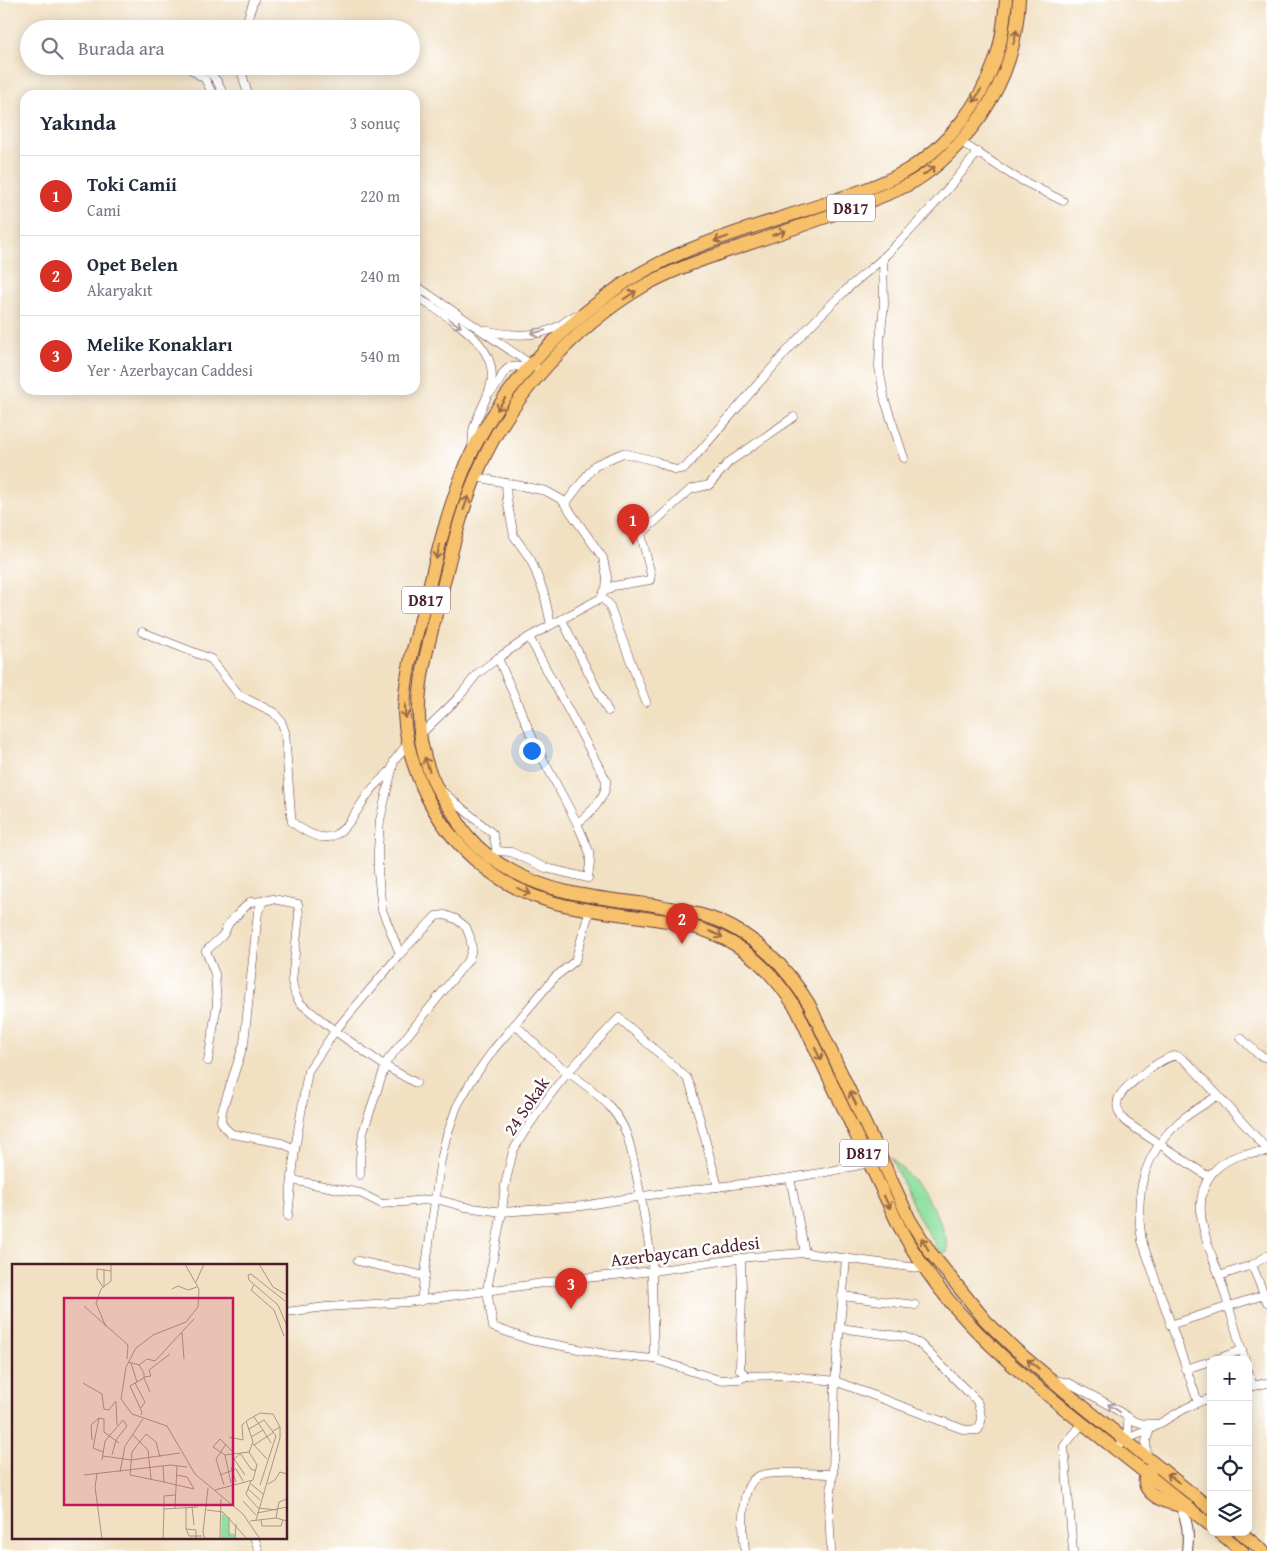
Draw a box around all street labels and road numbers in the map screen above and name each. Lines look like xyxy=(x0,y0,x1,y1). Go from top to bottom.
road number: D817 xyxy=(827,194,875,222)
road number: D817 xyxy=(402,586,450,614)
street label: 24 Sokak xyxy=(496,1070,556,1141)
road number: D817 xyxy=(840,1140,888,1166)
street label: Azerbaycan Caddesi xyxy=(609,1228,761,1274)

